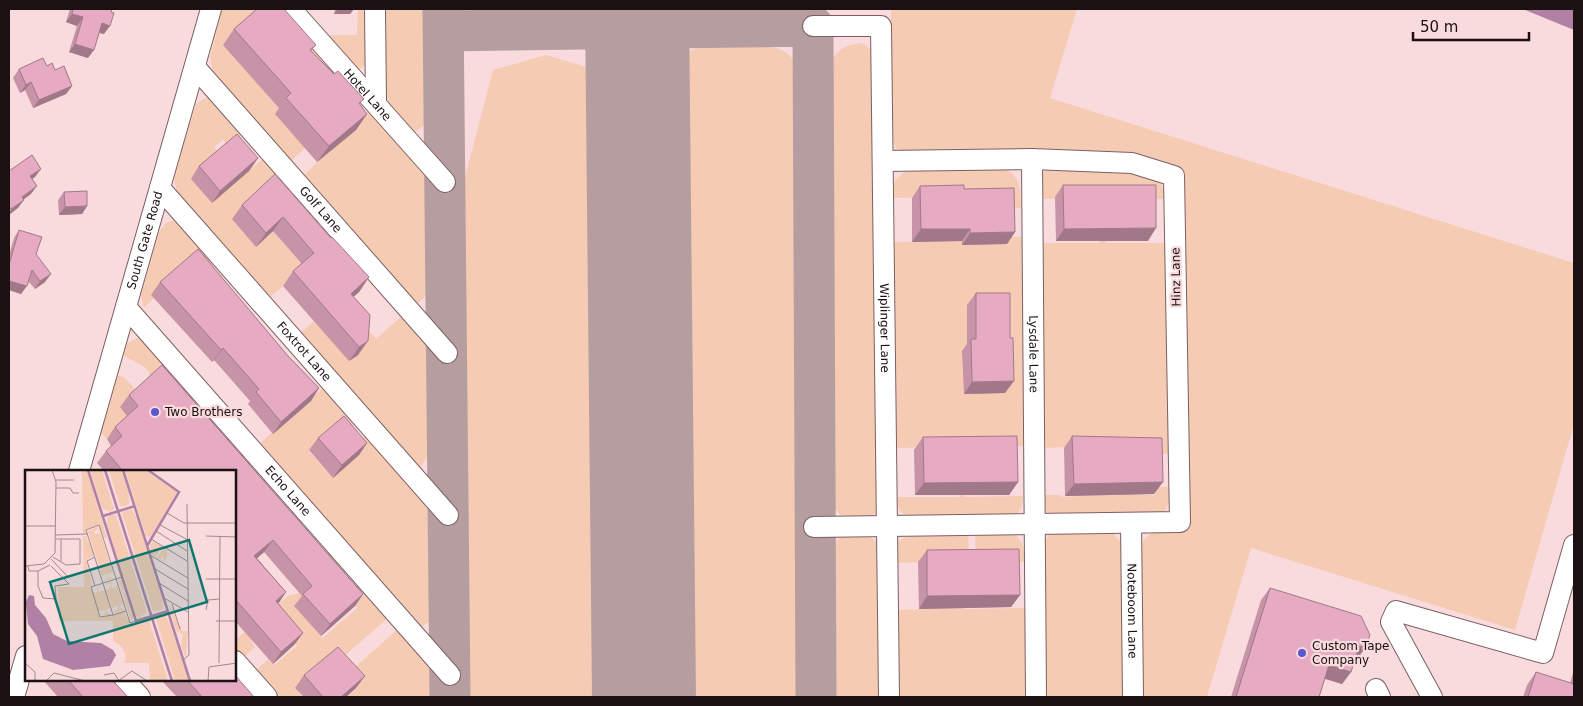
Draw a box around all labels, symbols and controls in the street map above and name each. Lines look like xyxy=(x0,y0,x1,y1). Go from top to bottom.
scale bar xyxy=(1413,10,1529,42)
text: 50 m xyxy=(1420,18,1458,36)
street label: Hotel Lane xyxy=(341,66,394,124)
street label: Golf Lane xyxy=(296,184,345,236)
street label: South Gate Road xyxy=(124,190,166,291)
street label: Hinz Lane xyxy=(1168,247,1184,307)
street label: Wiplinger Lane xyxy=(877,283,892,373)
street label: Lysdale Lane xyxy=(1026,315,1041,393)
street label: Foxtrot Lane xyxy=(274,319,334,384)
place label: Two Brothers xyxy=(164,405,242,419)
marker: Two Brothers xyxy=(149,406,161,418)
street label: Echo Lane xyxy=(262,463,314,519)
inset map xyxy=(25,470,236,681)
street label: Noteboom Lane xyxy=(1124,563,1140,659)
place label: Custom Tape Company xyxy=(1312,639,1389,667)
marker: Custom Tape Company xyxy=(1296,647,1308,659)

